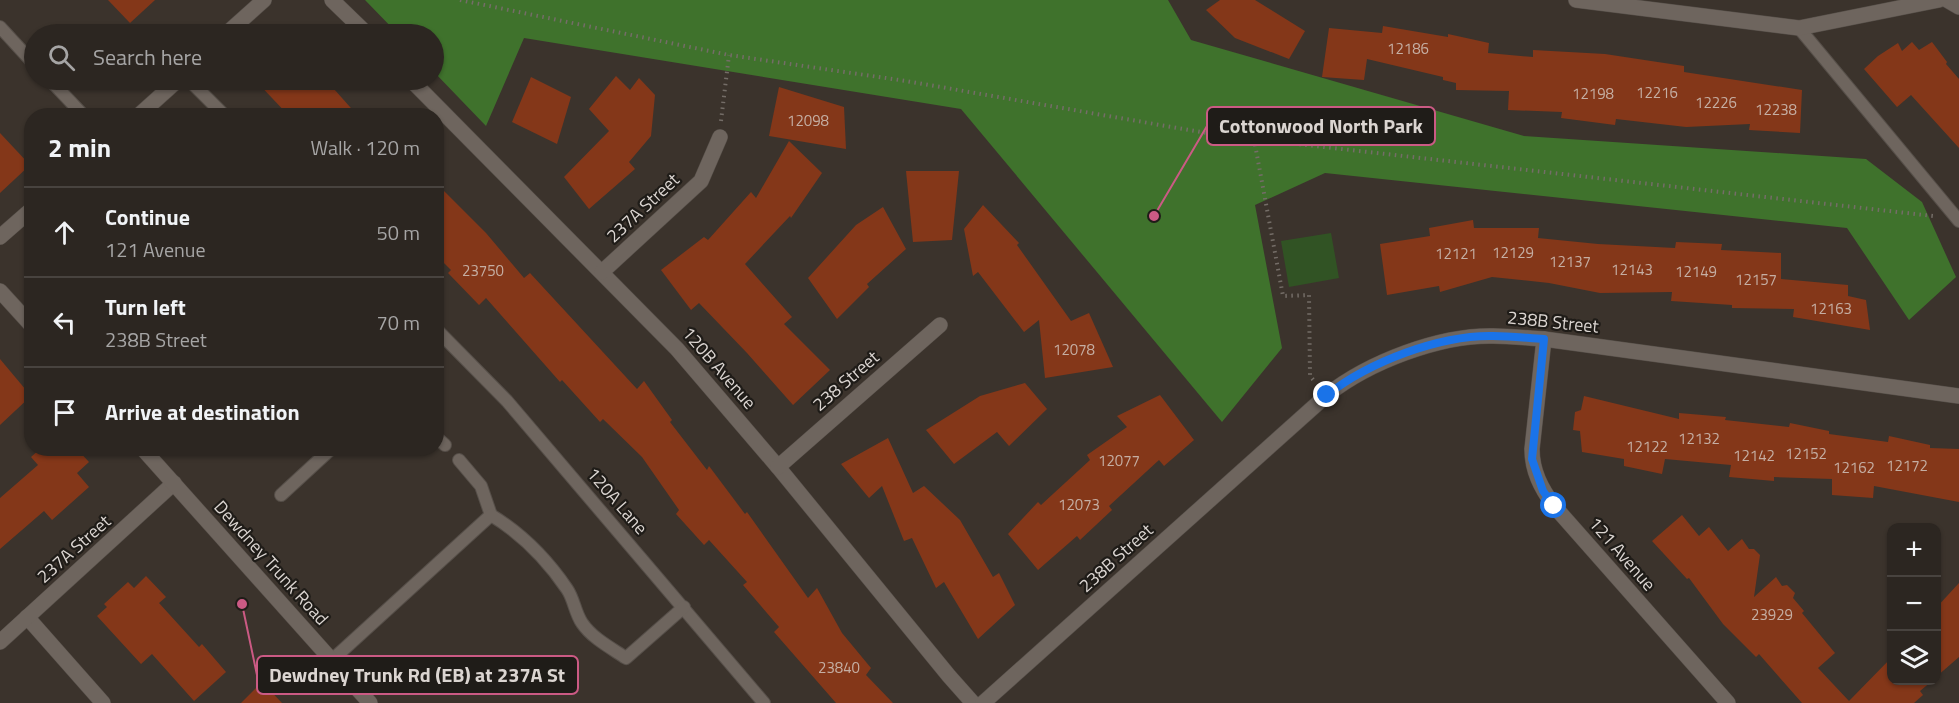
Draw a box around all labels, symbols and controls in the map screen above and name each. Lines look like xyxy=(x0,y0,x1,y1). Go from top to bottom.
search box xyxy=(24,24,444,90)
house number: 12186 xyxy=(1387,37,1429,60)
text: Search here xyxy=(93,40,202,74)
icon: search xyxy=(45,41,78,74)
house number: 12216 xyxy=(1636,81,1678,104)
house number: 12198 xyxy=(1572,82,1614,105)
house number: 12226 xyxy=(1695,91,1737,114)
house number: 12238 xyxy=(1755,98,1797,121)
callout: Cottonwood North Park xyxy=(1207,107,1435,145)
house number: 12098 xyxy=(787,109,829,132)
text: Cottonwood North Park xyxy=(1219,110,1424,141)
text: 2 min xyxy=(48,128,111,167)
text: Walk · 120 m xyxy=(311,132,420,163)
street label: 237A Street xyxy=(600,166,686,249)
text: Continue xyxy=(105,200,190,234)
icon: ahead xyxy=(48,216,81,249)
text: 50 m xyxy=(376,217,420,248)
text: 121 Avenue xyxy=(105,234,206,265)
house number: 12129 xyxy=(1492,241,1534,264)
house number: 12121 xyxy=(1435,242,1477,265)
house number: 12137 xyxy=(1549,250,1591,273)
house number: 12143 xyxy=(1611,258,1653,281)
house number: 23750 xyxy=(462,259,504,282)
house number: 12149 xyxy=(1675,260,1717,283)
house number: 12157 xyxy=(1735,268,1777,291)
text: Turn left xyxy=(105,290,186,324)
house number: 12163 xyxy=(1810,297,1852,320)
street label: 238B Street xyxy=(1506,303,1601,340)
icon: left xyxy=(48,306,81,339)
text: 70 m xyxy=(376,307,420,338)
street label: 120B Avenue xyxy=(676,320,763,415)
text: 238B Street xyxy=(105,324,207,355)
house number: 12078 xyxy=(1053,338,1095,361)
street label: 238 Street xyxy=(806,344,885,417)
route end xyxy=(1313,381,1339,407)
text: Arrive at destination xyxy=(105,395,300,429)
icon: arrive xyxy=(48,396,81,429)
house number: 12132 xyxy=(1678,427,1720,450)
house number: 12122 xyxy=(1626,435,1668,458)
house number: 12152 xyxy=(1785,442,1827,465)
house number: 12142 xyxy=(1733,444,1775,467)
house number: 12077 xyxy=(1098,449,1140,472)
house number: 12172 xyxy=(1886,454,1928,477)
house number: 12162 xyxy=(1833,456,1875,479)
street label: 120A Lane xyxy=(581,461,654,540)
route start xyxy=(1540,492,1566,518)
house number: 12073 xyxy=(1058,493,1100,516)
street label: Dewdney Trunk Road xyxy=(208,494,335,631)
street label: 237A Street xyxy=(31,508,117,589)
street label: 121 Avenue xyxy=(1582,511,1662,597)
street label: 238B Street xyxy=(1073,516,1159,598)
map controls xyxy=(1887,523,1941,685)
button: + xyxy=(1887,523,1941,577)
button: − xyxy=(1887,577,1941,631)
house number: 23929 xyxy=(1751,603,1793,626)
button: layers xyxy=(1887,631,1941,685)
callout: Dewdney Trunk Rd (EB) at 237A St xyxy=(257,656,578,694)
house number: 23840 xyxy=(818,656,860,679)
text: Dewdney Trunk Rd (EB) at 237A St xyxy=(269,659,565,690)

